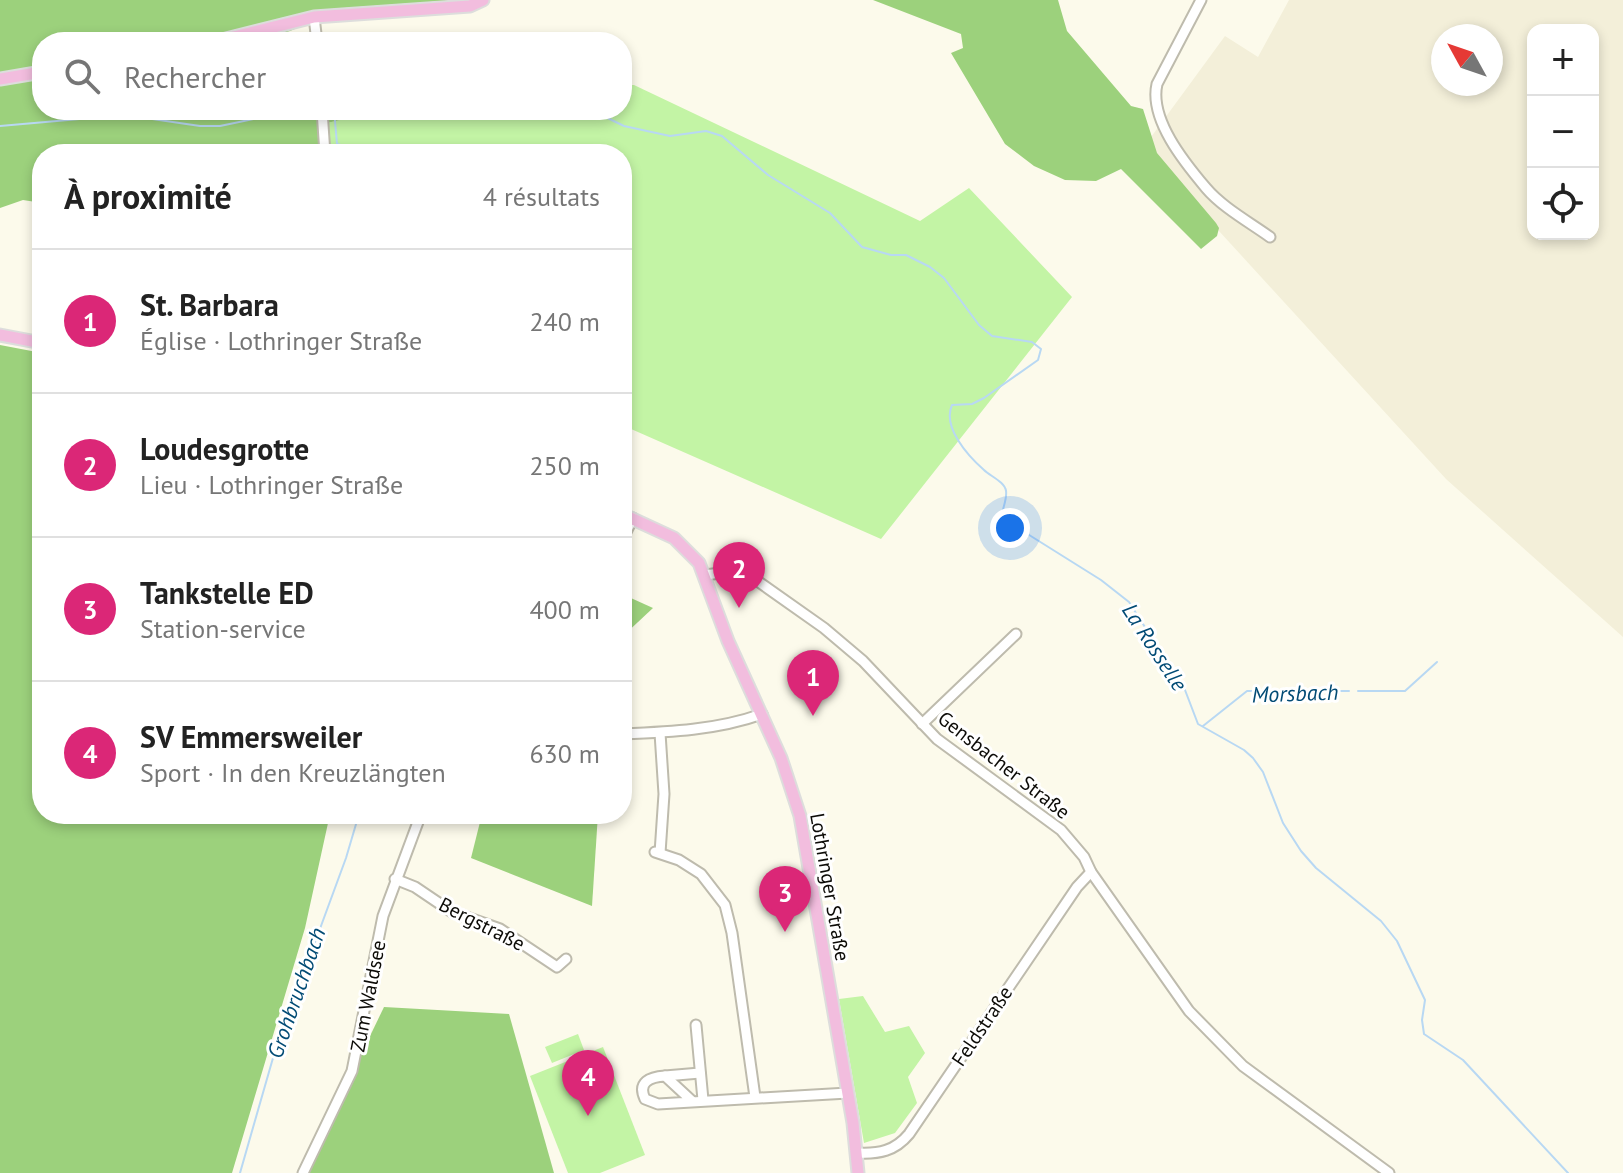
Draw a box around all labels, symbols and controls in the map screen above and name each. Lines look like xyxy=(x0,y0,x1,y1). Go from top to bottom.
north arrow xyxy=(1431,24,1503,96)
map controls xyxy=(1527,24,1599,240)
button: + xyxy=(1527,24,1599,96)
search box xyxy=(32,32,632,120)
icon: search xyxy=(60,54,104,98)
text: Rechercher xyxy=(124,57,266,96)
button: − xyxy=(1527,96,1599,168)
button: locate xyxy=(1527,168,1599,240)
text: À proximité xyxy=(64,174,232,218)
text: 4 résultats xyxy=(483,180,600,213)
text: St. Barbara xyxy=(140,285,279,324)
text: 1 xyxy=(83,305,97,338)
text: 240 m xyxy=(529,305,600,338)
text: Église · Lothringer Straße xyxy=(140,324,422,357)
text: Loudesgrotte xyxy=(140,429,309,468)
text: 2 xyxy=(83,449,97,482)
text: 250 m xyxy=(529,449,600,482)
text: Lieu · Lothringer Straße xyxy=(140,468,403,501)
your location xyxy=(990,508,1030,548)
pin: 2 xyxy=(713,542,765,608)
text: Tankstelle ED xyxy=(140,573,314,612)
text: 3 xyxy=(83,593,97,626)
text: 400 m xyxy=(529,593,600,626)
water label: La Rosselle xyxy=(1116,598,1194,697)
text: Station-service xyxy=(140,612,306,645)
pin: 1 xyxy=(787,650,839,716)
water label: Morsbach xyxy=(1251,677,1339,709)
street label: Gensbacher Straße xyxy=(933,705,1075,825)
text: SV Emmersweiler xyxy=(140,717,362,756)
text: 4 xyxy=(83,737,97,770)
text: 630 m xyxy=(529,737,600,770)
text: Sport · In den Kreuzlängten xyxy=(140,756,446,789)
street label: Lothringer Straße xyxy=(804,811,856,963)
pin: 3 xyxy=(759,866,811,932)
street label: Bergstraße xyxy=(435,891,529,957)
water label: Grohbruchbach xyxy=(261,924,331,1062)
street label: Zum Waldsee xyxy=(344,938,392,1054)
street label: Feldstraße xyxy=(946,981,1018,1071)
pin: 4 xyxy=(562,1050,614,1116)

